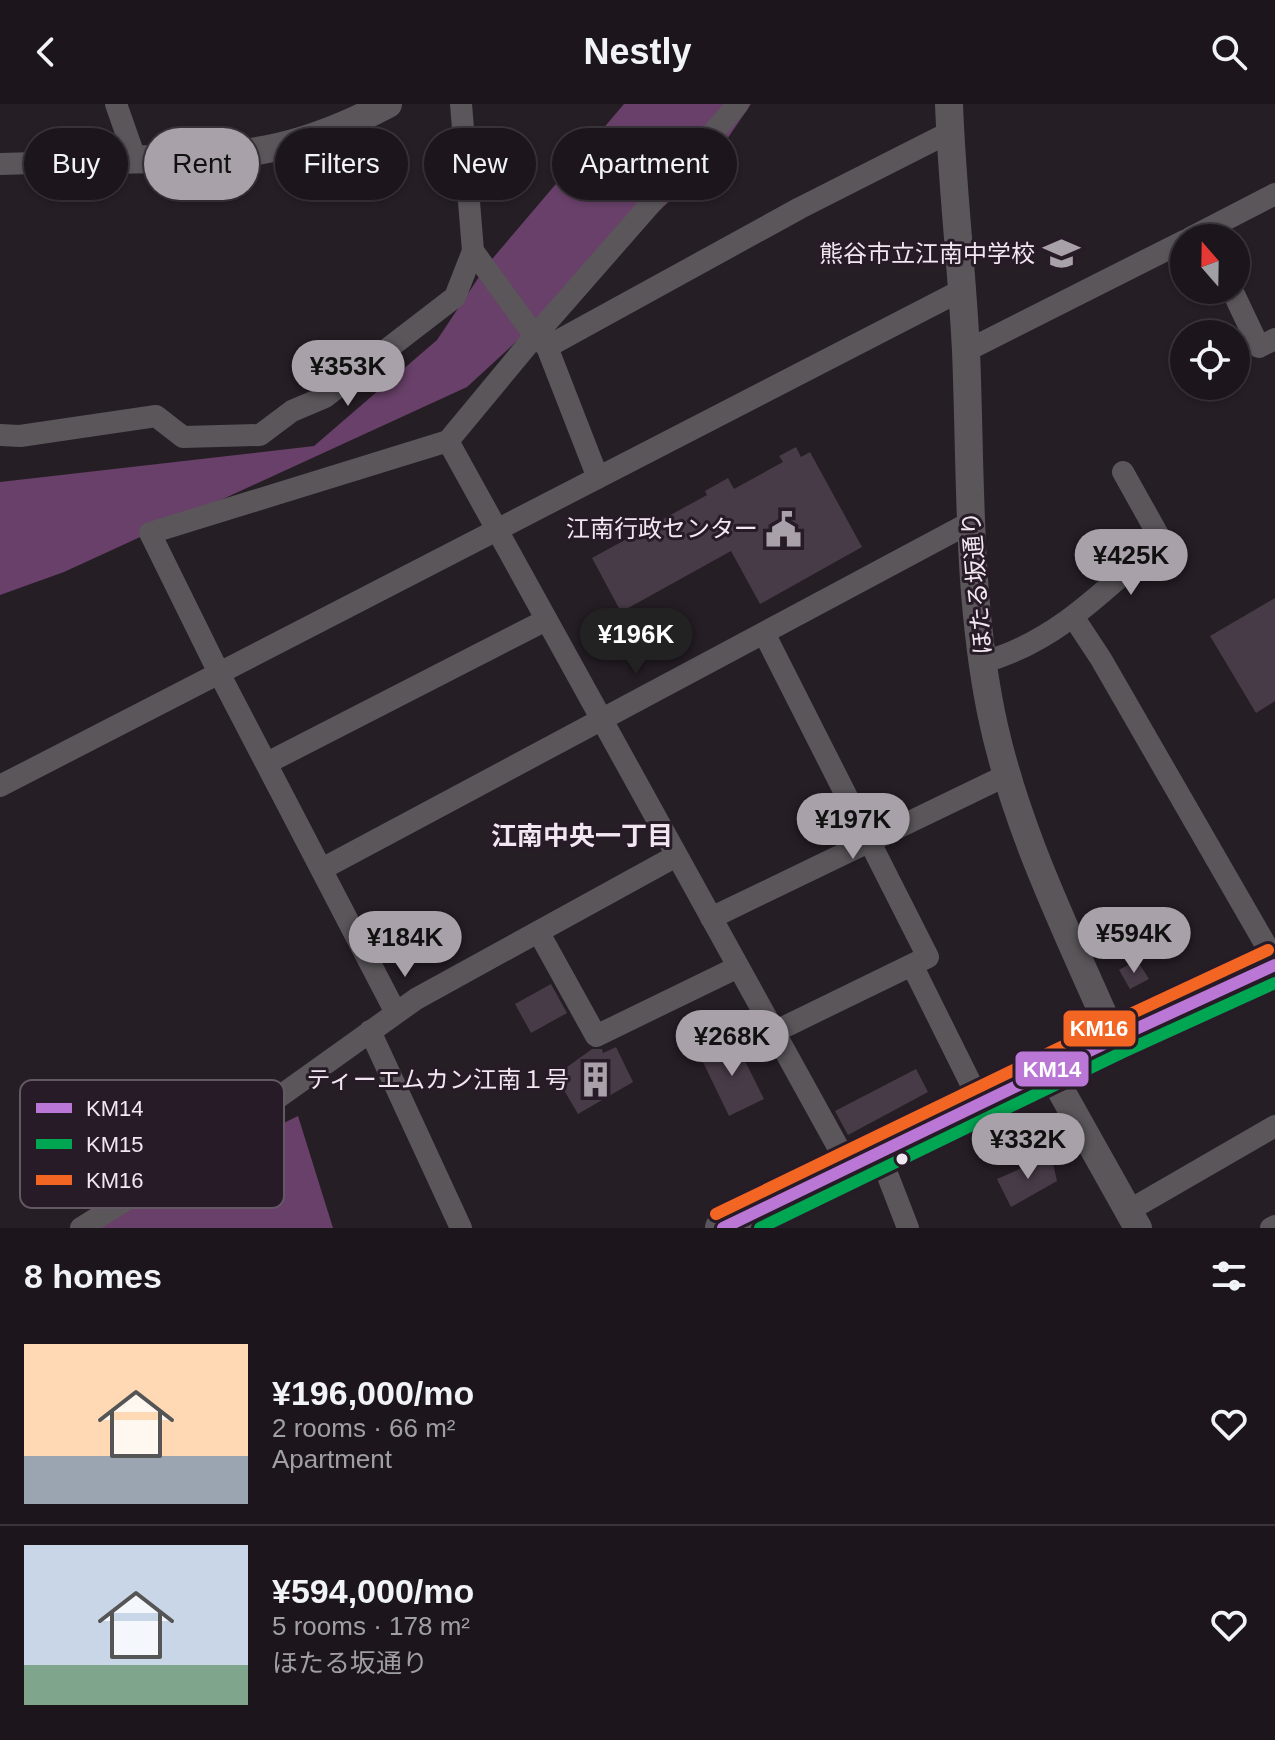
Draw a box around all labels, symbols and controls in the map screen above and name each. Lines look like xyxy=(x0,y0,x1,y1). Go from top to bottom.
icon: back xyxy=(24,30,68,74)
icon: search xyxy=(1207,30,1251,74)
text: Nestly xyxy=(583,31,692,72)
chip: Buy xyxy=(24,128,128,200)
chip: Rent xyxy=(144,128,259,200)
chip: Filters xyxy=(275,128,408,200)
chip: New xyxy=(424,128,536,200)
chip: Apartment xyxy=(552,128,737,200)
north arrow xyxy=(1170,224,1250,304)
map controls xyxy=(1170,224,1250,400)
school or university icon: 熊谷市立江南中学校 xyxy=(1042,235,1080,273)
place label: 熊谷市立江南中学校 xyxy=(819,240,1035,267)
button: locate xyxy=(1170,320,1250,400)
pin: ¥353K xyxy=(292,340,404,408)
text: ¥353K xyxy=(310,351,386,381)
public building icon: 江南行政センター xyxy=(765,510,803,548)
street label: ほたる坂通り xyxy=(957,510,996,656)
place label: 江南行政センター xyxy=(566,515,758,542)
pin: ¥425K xyxy=(1075,529,1187,597)
text: ¥425K xyxy=(1093,540,1169,570)
pin: ¥196K xyxy=(580,608,692,676)
text: ¥196K xyxy=(598,619,674,649)
pin: ¥197K xyxy=(797,793,909,861)
text: ¥197K xyxy=(815,804,891,834)
district label: 江南中央一丁目 xyxy=(491,821,673,851)
pin: ¥594K xyxy=(1078,907,1190,975)
pin: ¥184K xyxy=(349,911,461,979)
text: ¥594K xyxy=(1096,918,1172,948)
text: ¥184K xyxy=(367,922,443,952)
line badge: KM16 xyxy=(1062,1009,1137,1048)
pin: ¥268K xyxy=(676,1010,788,1078)
text: KM16 xyxy=(1070,1016,1128,1041)
text: ¥268K xyxy=(694,1021,770,1051)
line badge: KM14 xyxy=(1014,1050,1090,1088)
text: KM14 xyxy=(1023,1057,1082,1082)
building icon: ティーエムカン江南１号 xyxy=(576,1061,614,1099)
place label: ティーエムカン江南１号 xyxy=(306,1066,569,1093)
legend xyxy=(20,1080,284,1208)
text: KM14 xyxy=(86,1096,143,1121)
pin: ¥332K xyxy=(972,1113,1084,1181)
text: ¥332K xyxy=(990,1124,1066,1154)
text: KM15 xyxy=(86,1132,143,1157)
unlabelled marker xyxy=(894,1151,910,1167)
text: KM16 xyxy=(86,1168,143,1193)
icon: filters xyxy=(1207,1254,1251,1298)
text: 8 homes xyxy=(24,1257,162,1295)
text: ¥196,000/mo xyxy=(272,1374,474,1412)
icon: home xyxy=(88,1376,184,1472)
icon: heart xyxy=(1207,1402,1251,1446)
text: 2 rooms · 66 m² xyxy=(272,1413,456,1443)
text: Apartment xyxy=(272,1444,392,1474)
text: ¥594,000/mo xyxy=(272,1572,474,1610)
icon: home xyxy=(88,1577,184,1673)
icon: heart xyxy=(1207,1603,1251,1647)
text: 5 rooms · 178 m² xyxy=(272,1611,470,1641)
text: ほたる坂通り xyxy=(272,1648,428,1678)

